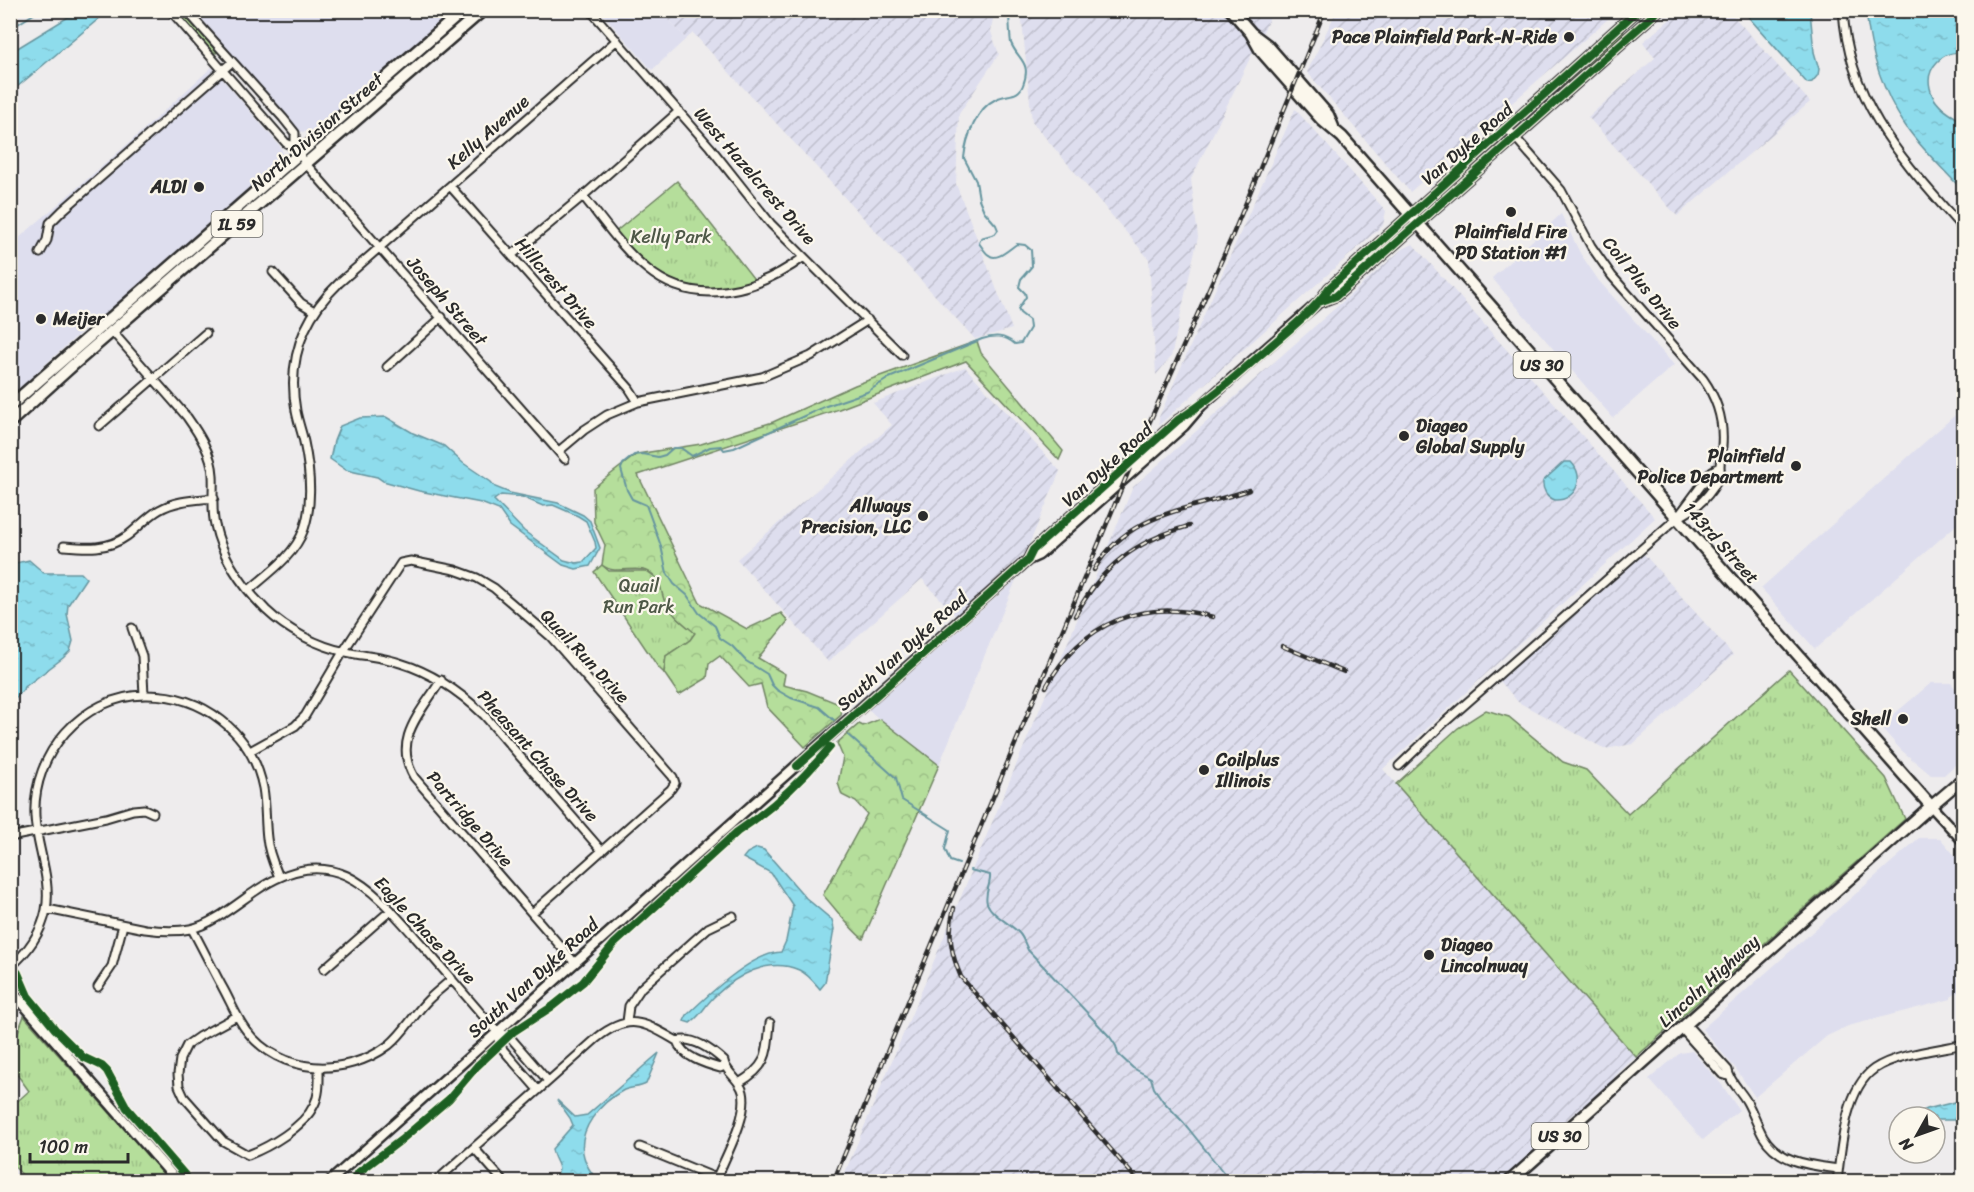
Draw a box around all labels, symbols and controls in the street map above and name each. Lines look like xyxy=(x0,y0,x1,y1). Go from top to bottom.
place label: Pace Plainfield Park-N-Ride xyxy=(1332,21,1558,53)
marker: Pace Plainfield Park-N-Ride xyxy=(1562,30,1576,44)
street label: North Division Street xyxy=(243,64,392,199)
street label: Kelly Avenue xyxy=(439,86,537,177)
street label: Van Dyke Road xyxy=(1413,93,1522,194)
street label: West Hazelcrest Drive xyxy=(686,100,825,253)
place label: ALDI xyxy=(150,171,187,203)
marker: ALDI xyxy=(192,180,206,194)
marker: Plainfield Fire PD Station #1 xyxy=(1504,205,1518,219)
road number: IL 59 xyxy=(212,211,262,237)
place label: Plainfield Fire PD Station #1 xyxy=(1455,216,1568,269)
park label: Kelly Park xyxy=(631,221,712,253)
street label: Hillcrest Drive xyxy=(506,229,606,337)
street label: Coil Plus Drive xyxy=(1594,229,1690,337)
street label: Joseph Street xyxy=(398,248,496,354)
place label: Meijer xyxy=(52,303,105,335)
marker: Meijer xyxy=(34,312,48,326)
road number: US 30 xyxy=(1514,352,1570,378)
place label: Diageo Global Supply xyxy=(1415,410,1525,463)
street label: Van Dyke Road xyxy=(1054,414,1161,515)
marker: Diageo Global Supply xyxy=(1397,429,1411,443)
place label: Plainfield Police Department xyxy=(1638,440,1786,493)
marker: Plainfield Police Department xyxy=(1789,459,1803,473)
place label: Allways Precision, LLC xyxy=(801,490,912,543)
street label: 143rd Street xyxy=(1675,494,1767,592)
marker: Allways Precision, LLC xyxy=(916,509,930,523)
park label: Quail Run Park xyxy=(603,570,675,623)
street label: South Van Dyke Road xyxy=(829,582,976,719)
street label: Quail Run Drive xyxy=(532,601,638,711)
street label: Pheasant Chase Drive xyxy=(469,682,607,830)
place label: Shell xyxy=(1850,703,1892,735)
marker: Shell xyxy=(1896,712,1910,726)
place label: Coilplus Illinois xyxy=(1215,744,1280,797)
street label: Partridge Drive xyxy=(418,763,522,875)
marker: Coilplus Illinois xyxy=(1197,763,1211,777)
street label: Eagle Chase Drive xyxy=(366,868,484,992)
street label: South Van Dyke Road xyxy=(460,909,607,1046)
street label: Lincoln Highway xyxy=(1651,926,1768,1036)
place label: Diageo Lincolnway xyxy=(1441,929,1528,982)
marker: Diageo Lincolnway xyxy=(1422,948,1436,962)
north arrow xyxy=(1887,1105,1947,1165)
road number: US 30 xyxy=(1532,1123,1588,1149)
scale bar xyxy=(30,1126,128,1164)
text: N xyxy=(1891,1130,1921,1159)
text: 100 m xyxy=(39,1131,88,1163)

